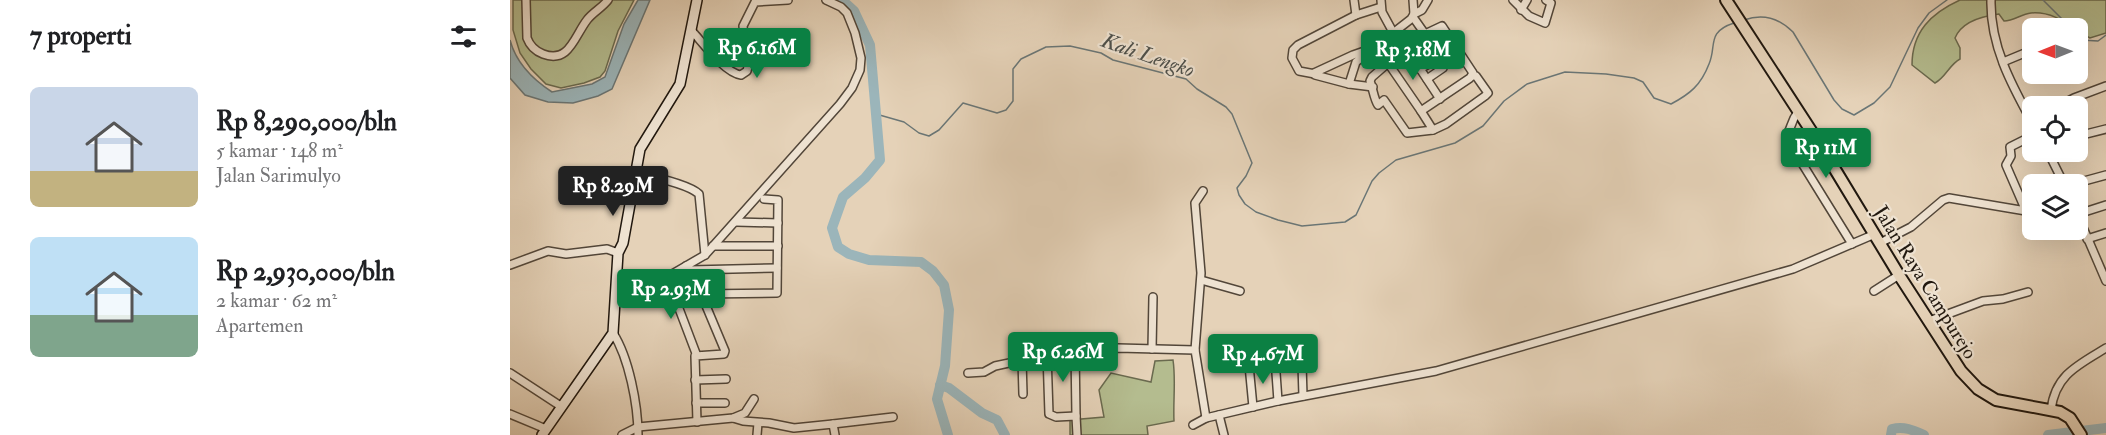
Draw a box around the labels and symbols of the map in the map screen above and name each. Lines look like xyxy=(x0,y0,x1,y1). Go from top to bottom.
north arrow xyxy=(2022,18,2088,84)
water label: Kali Lengko xyxy=(1097,27,1198,84)
pin: Rp 6.16M xyxy=(695,28,819,79)
pin: Rp 3.18M xyxy=(1351,30,1475,81)
pin: Rp 11M xyxy=(1777,128,1875,179)
pin: Rp 8.29M xyxy=(551,166,675,217)
street label: Jalan Raya Campurejo xyxy=(1867,200,1983,364)
pin: Rp 2.93M xyxy=(609,269,733,320)
pin: Rp 6.26M xyxy=(1001,332,1125,383)
pin: Rp 4.67M xyxy=(1201,334,1325,385)

